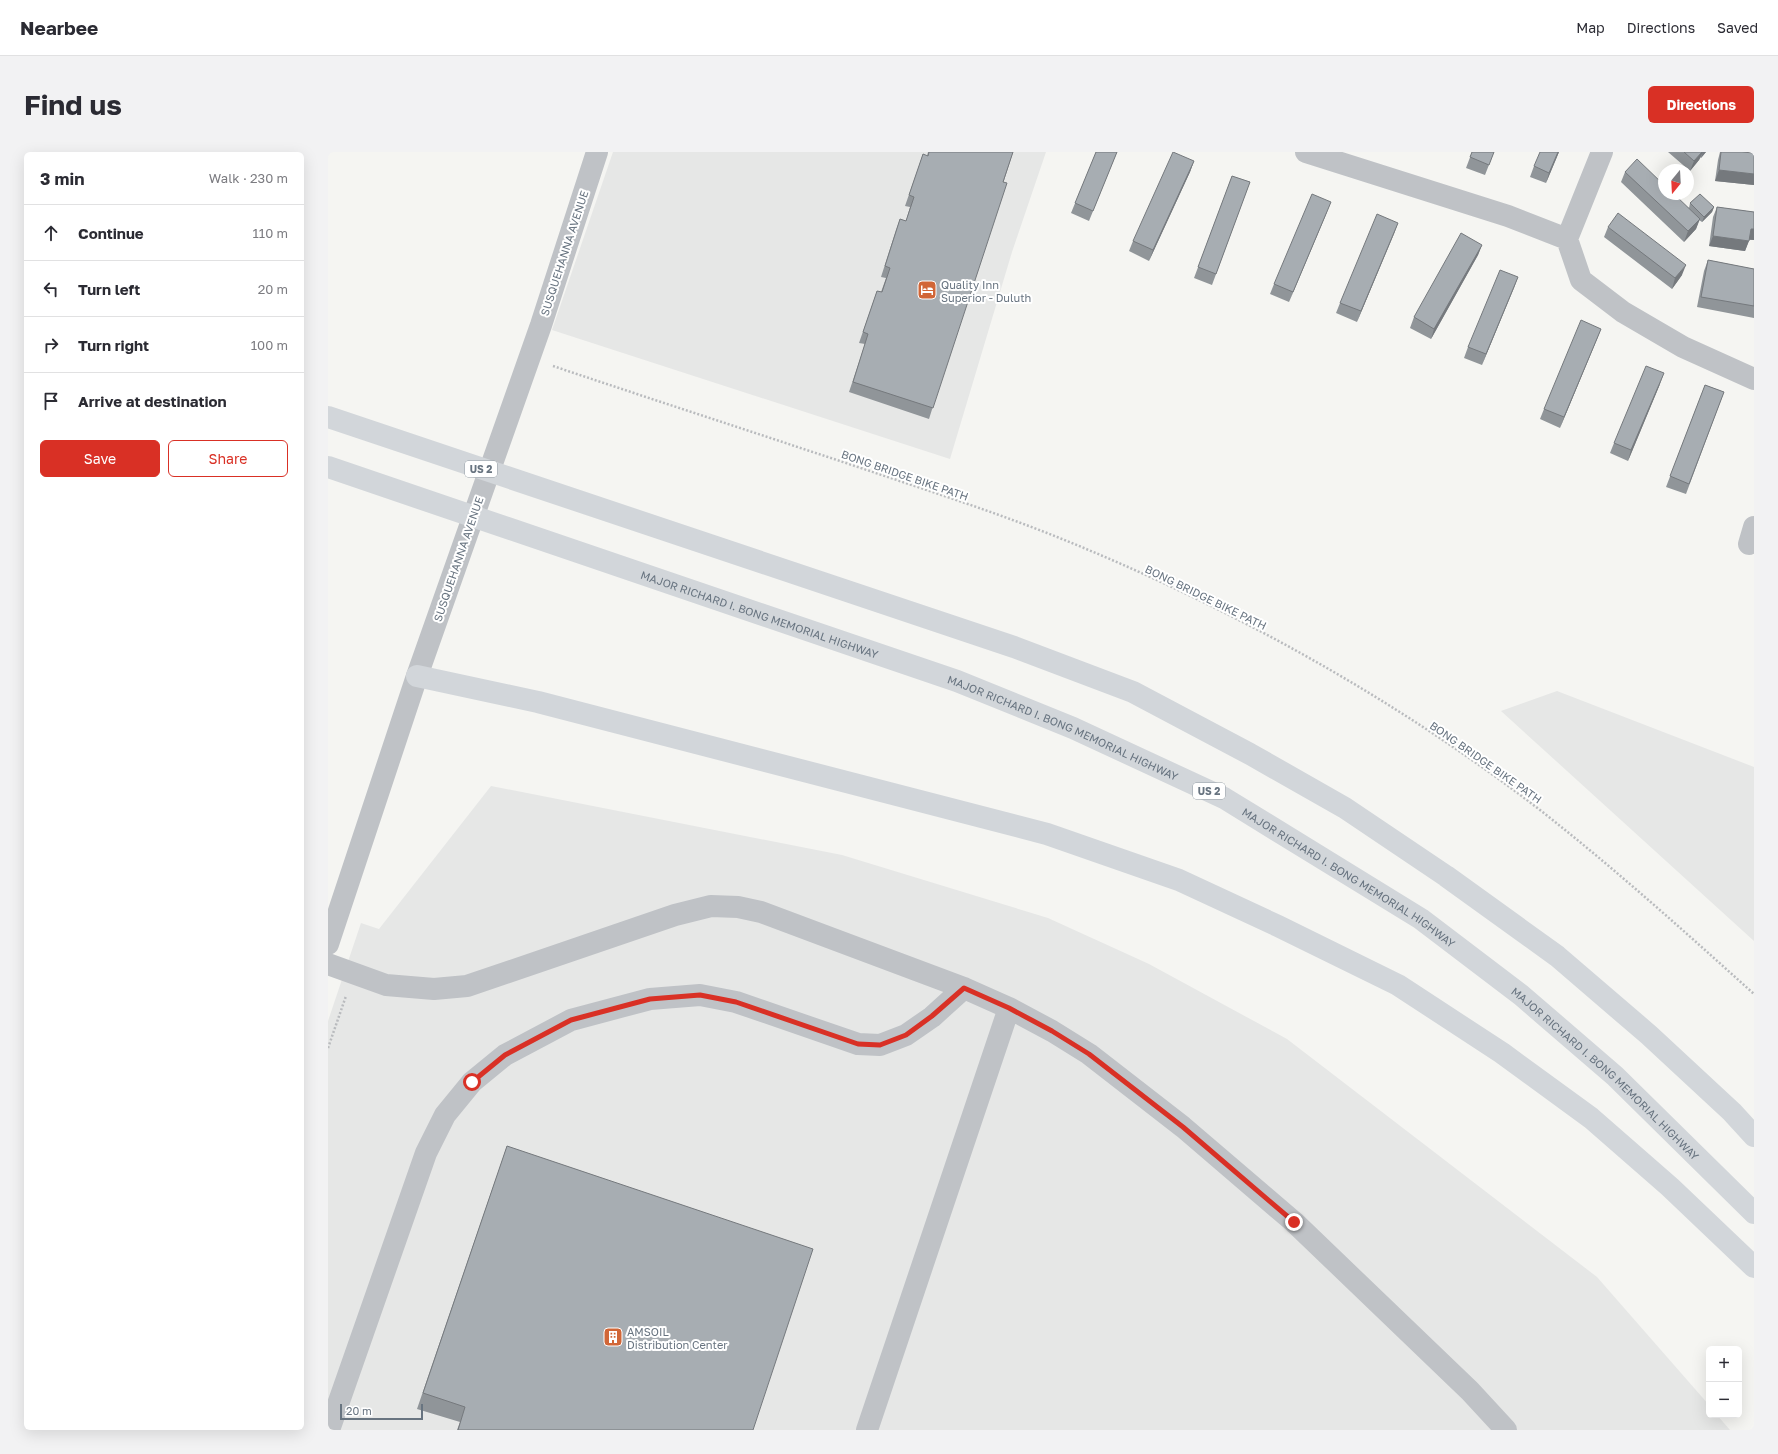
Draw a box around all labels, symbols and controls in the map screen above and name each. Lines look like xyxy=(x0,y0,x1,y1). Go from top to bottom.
text: Nearbee xyxy=(20,16,98,39)
text: Map xyxy=(1576,19,1605,36)
text: Directions xyxy=(1627,19,1695,36)
text: Saved xyxy=(1717,19,1758,36)
button: Directions xyxy=(1648,86,1754,123)
text: Find us xyxy=(24,88,122,121)
north arrow xyxy=(1658,164,1694,200)
text: 3 min xyxy=(40,168,84,189)
text: Walk · 230 m xyxy=(209,170,288,186)
street label: SUSQUEHANNA AVENUE xyxy=(538,188,591,317)
icon: ahead xyxy=(40,222,62,244)
text: Continue xyxy=(78,224,144,242)
text: 110 m xyxy=(253,225,288,241)
icon: left xyxy=(40,278,62,300)
place label: Quality Inn Superior - Duluth xyxy=(941,278,1031,304)
hotel icon: Quality Inn Superior - Duluth xyxy=(916,279,938,301)
text: Turn left xyxy=(78,280,140,298)
text: 20 m xyxy=(258,281,288,297)
icon: right xyxy=(40,334,62,356)
text: Turn right xyxy=(78,336,149,354)
text: 100 m xyxy=(251,337,288,353)
icon: arrive xyxy=(40,390,62,412)
text: Arrive at destination xyxy=(78,392,227,410)
button: Save xyxy=(40,440,160,477)
button: Share xyxy=(168,440,288,477)
street label: BONG BRIDGE BIKE PATH xyxy=(840,447,970,503)
road number: US 2 xyxy=(465,461,497,477)
street label: SUSQUEHANNA AVENUE xyxy=(431,495,486,623)
street label: BONG BRIDGE BIKE PATH xyxy=(1143,562,1269,632)
street label: MAJOR RICHARD I. BONG MEMORIAL HIGHWAY xyxy=(639,567,880,660)
street label: MAJOR RICHARD I. BONG MEMORIAL HIGHWAY xyxy=(946,672,1180,782)
street label: BONG BRIDGE BIKE PATH xyxy=(1428,718,1544,806)
road number: US 2 xyxy=(1193,783,1225,799)
street label: MAJOR RICHARD I. BONG MEMORIAL HIGHWAY xyxy=(1240,805,1458,949)
street label: MAJOR RICHARD I. BONG MEMORIAL HIGHWAY xyxy=(1509,984,1702,1162)
route start xyxy=(463,1073,481,1091)
route end xyxy=(1285,1213,1303,1231)
place label: AMSOIL Distribution Center xyxy=(627,1325,728,1351)
building icon: AMSOIL Distribution Center xyxy=(602,1326,624,1348)
map controls xyxy=(1706,1346,1742,1418)
button: + xyxy=(1706,1346,1742,1382)
button: − xyxy=(1706,1382,1742,1418)
scale bar xyxy=(340,1402,423,1421)
text: 20 m xyxy=(346,1404,372,1417)

